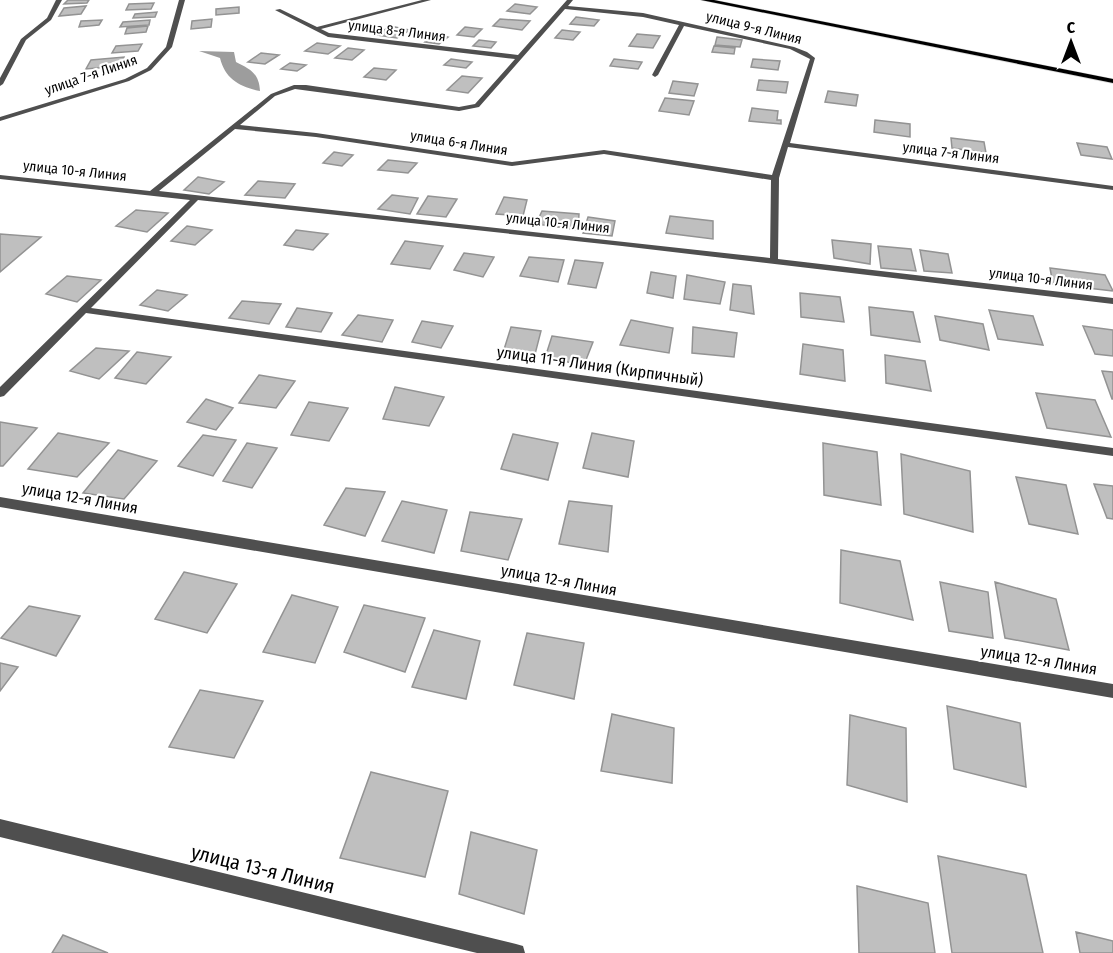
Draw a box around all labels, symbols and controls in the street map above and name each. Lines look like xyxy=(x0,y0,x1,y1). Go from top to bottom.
street label: улица 9-я Линия xyxy=(704,8,804,48)
north arrow xyxy=(1041,12,1101,72)
street label: улица 8-я Линия xyxy=(347,17,447,45)
text: С xyxy=(1067,18,1076,37)
street label: улица 7-я Линия xyxy=(42,51,140,99)
street label: улица 6-я Линия xyxy=(409,127,509,159)
street label: улица 7-я Линия xyxy=(902,139,1000,167)
street label: улица 10-я Линия xyxy=(22,157,128,185)
street label: улица 10-я Линия xyxy=(505,209,611,237)
street label: улица 10-я Линия xyxy=(988,264,1094,294)
street label: улица 11-я Линия (Кирпичный) xyxy=(496,342,705,390)
street label: улица 12-я Линия xyxy=(20,478,140,518)
street label: улица 12-я Линия xyxy=(499,560,619,600)
street label: улица 12-я Линия xyxy=(979,641,1099,679)
street label: улица 13-я Линия xyxy=(189,840,337,898)

